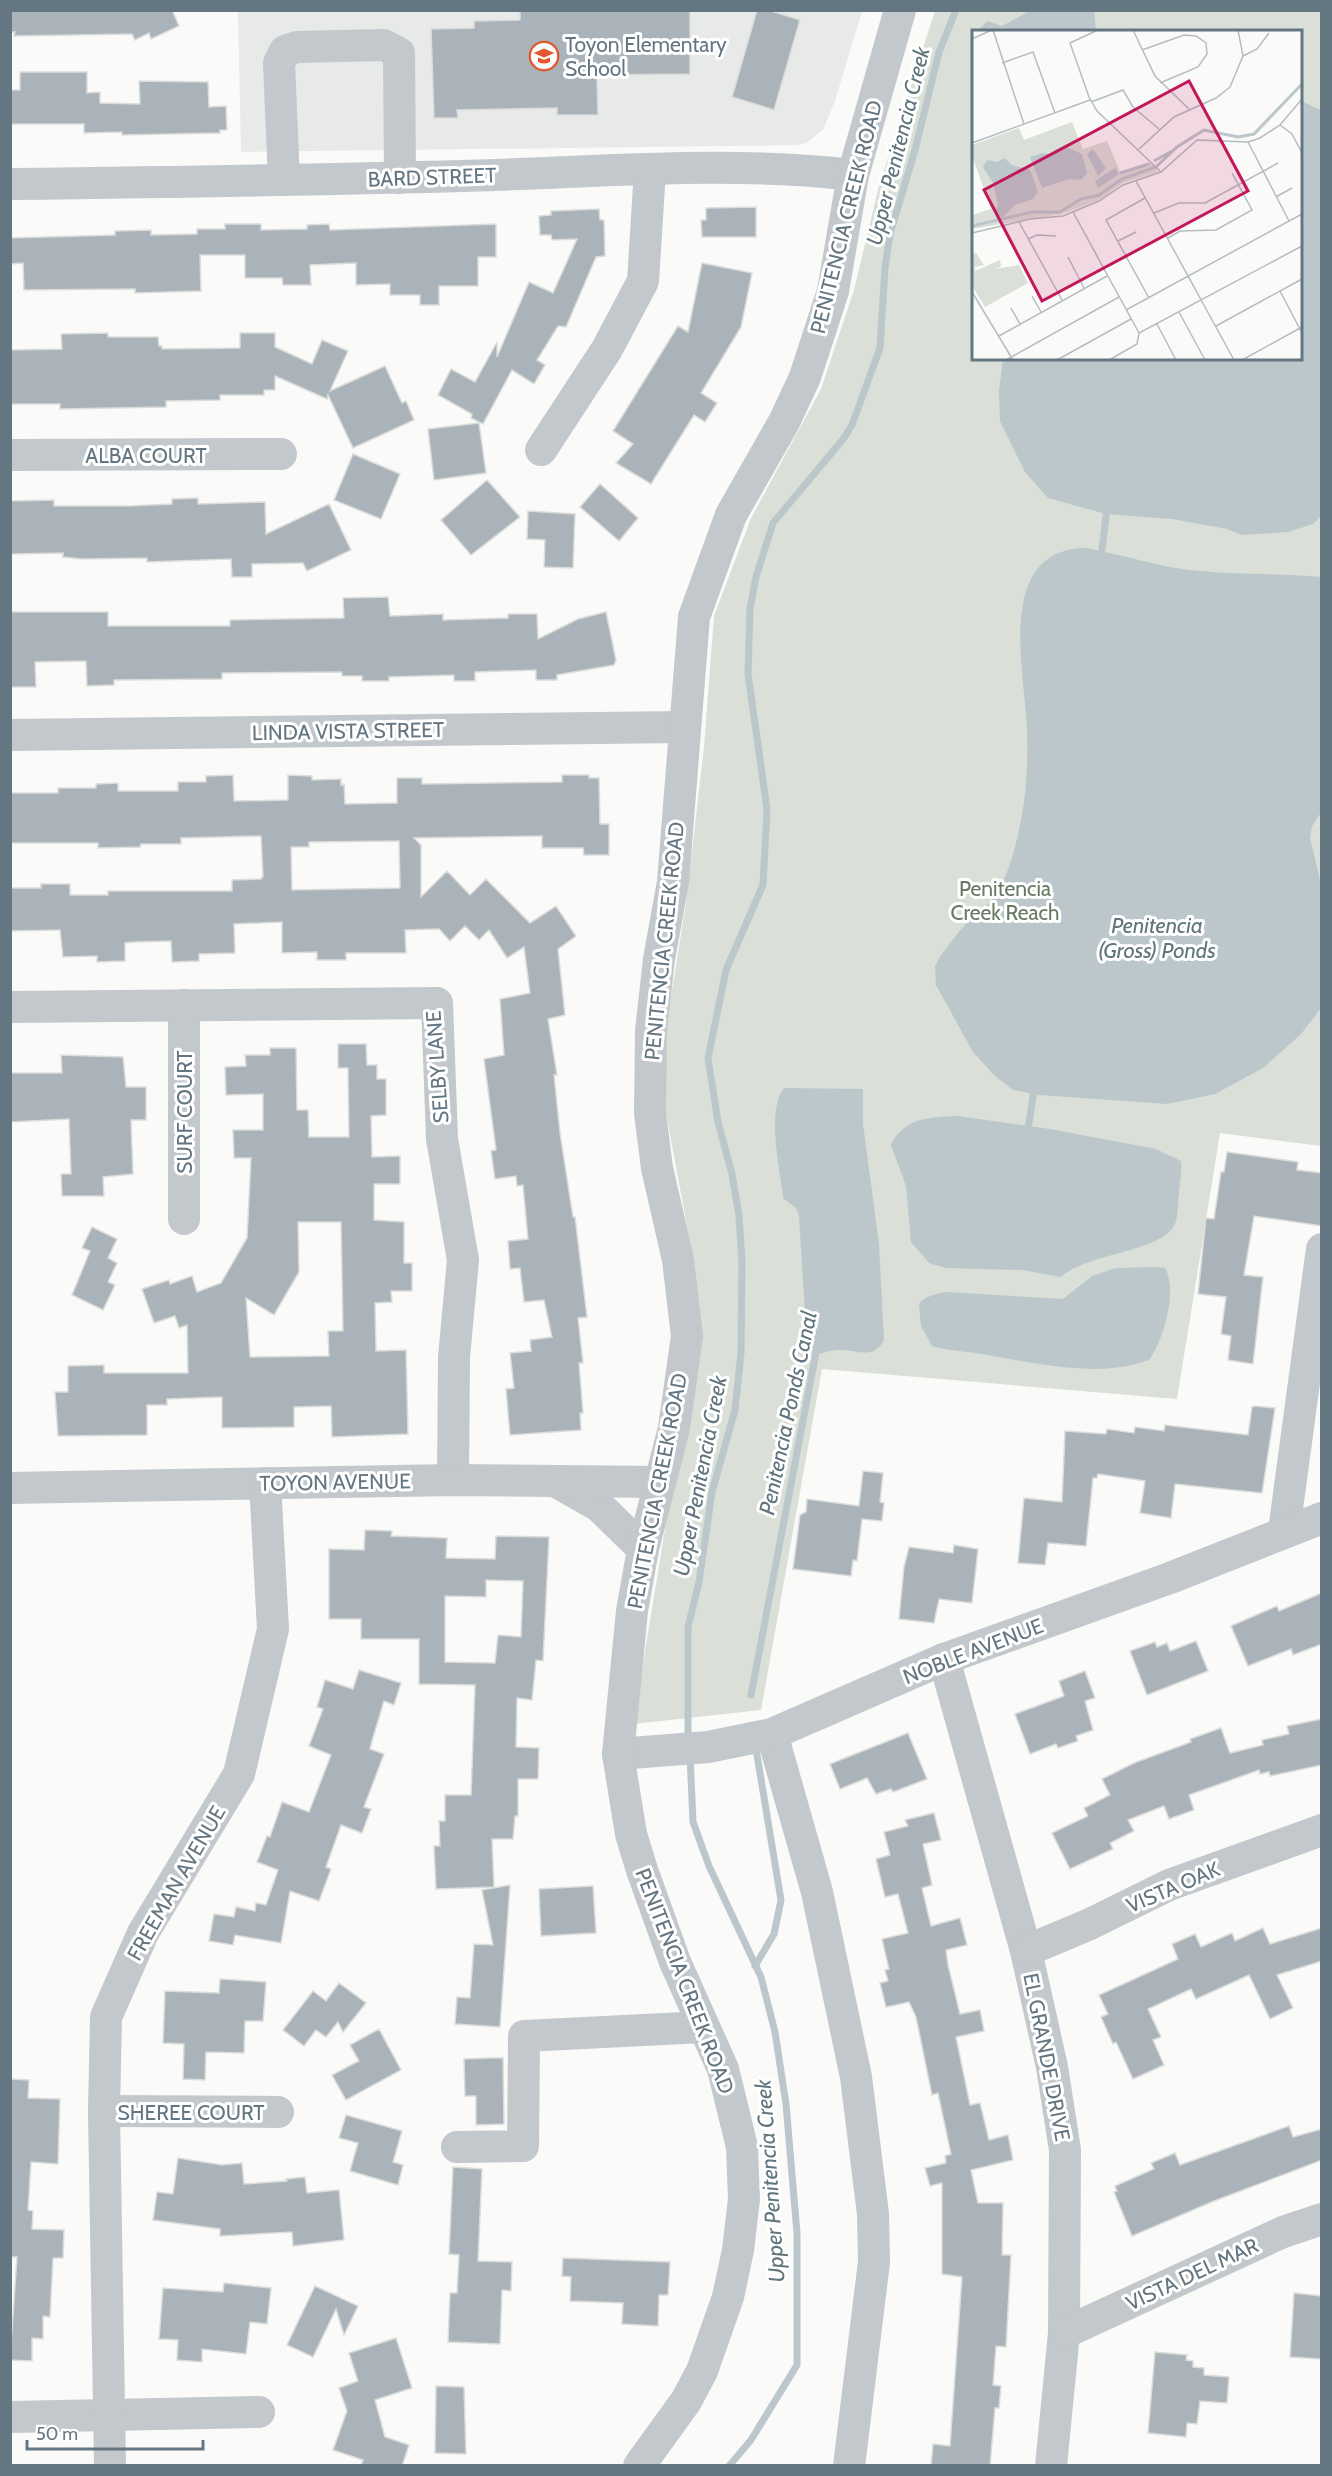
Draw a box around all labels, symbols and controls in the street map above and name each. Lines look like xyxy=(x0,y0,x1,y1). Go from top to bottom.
inset map xyxy=(972,30,1302,360)
place label: Toyon Elementary School xyxy=(565,32,727,81)
school or university icon: Toyon Elementary School xyxy=(528,40,560,72)
water label: Upper Penitencia Creek xyxy=(860,44,936,248)
street label: PENITENCIA CREEK ROAD xyxy=(805,98,887,336)
street label: BARD STREET xyxy=(367,162,497,192)
street label: ALBA COURT xyxy=(85,443,207,468)
street label: LINDA VISTA STREET xyxy=(252,717,444,745)
street label: PENITENCIA CREEK ROAD xyxy=(639,821,689,1061)
park label: Penitencia Creek Reach xyxy=(951,876,1059,925)
water label: Penitencia (Gross) Ponds xyxy=(1098,912,1216,964)
street label: SELBY LANE xyxy=(421,1010,453,1124)
street label: SURF COURT xyxy=(172,1050,197,1174)
water label: Penitencia Ponds Canal xyxy=(753,1308,823,1517)
street label: PENITENCIA CREEK ROAD xyxy=(622,1371,692,1611)
water label: Upper Penitencia Creek xyxy=(667,1373,733,1578)
street label: TOYON AVENUE xyxy=(259,1468,411,1496)
street label: NOBLE AVENUE xyxy=(899,1613,1047,1689)
street label: FREEMAN AVENUE xyxy=(122,1801,230,1965)
street label: VISTA OAK xyxy=(1123,1856,1224,1918)
street label: PENITENCIA CREEK ROAD xyxy=(630,1865,740,2097)
street label: EL GRANDE DRIVE xyxy=(1018,1971,1076,2143)
water label: Upper Penitencia Creek xyxy=(749,2078,791,2283)
street label: SHEREE COURT xyxy=(118,2100,264,2125)
street label: VISTA DEL MAR xyxy=(1122,2232,1262,2316)
scale bar xyxy=(27,2413,202,2451)
text: 50 m xyxy=(36,2423,78,2445)

